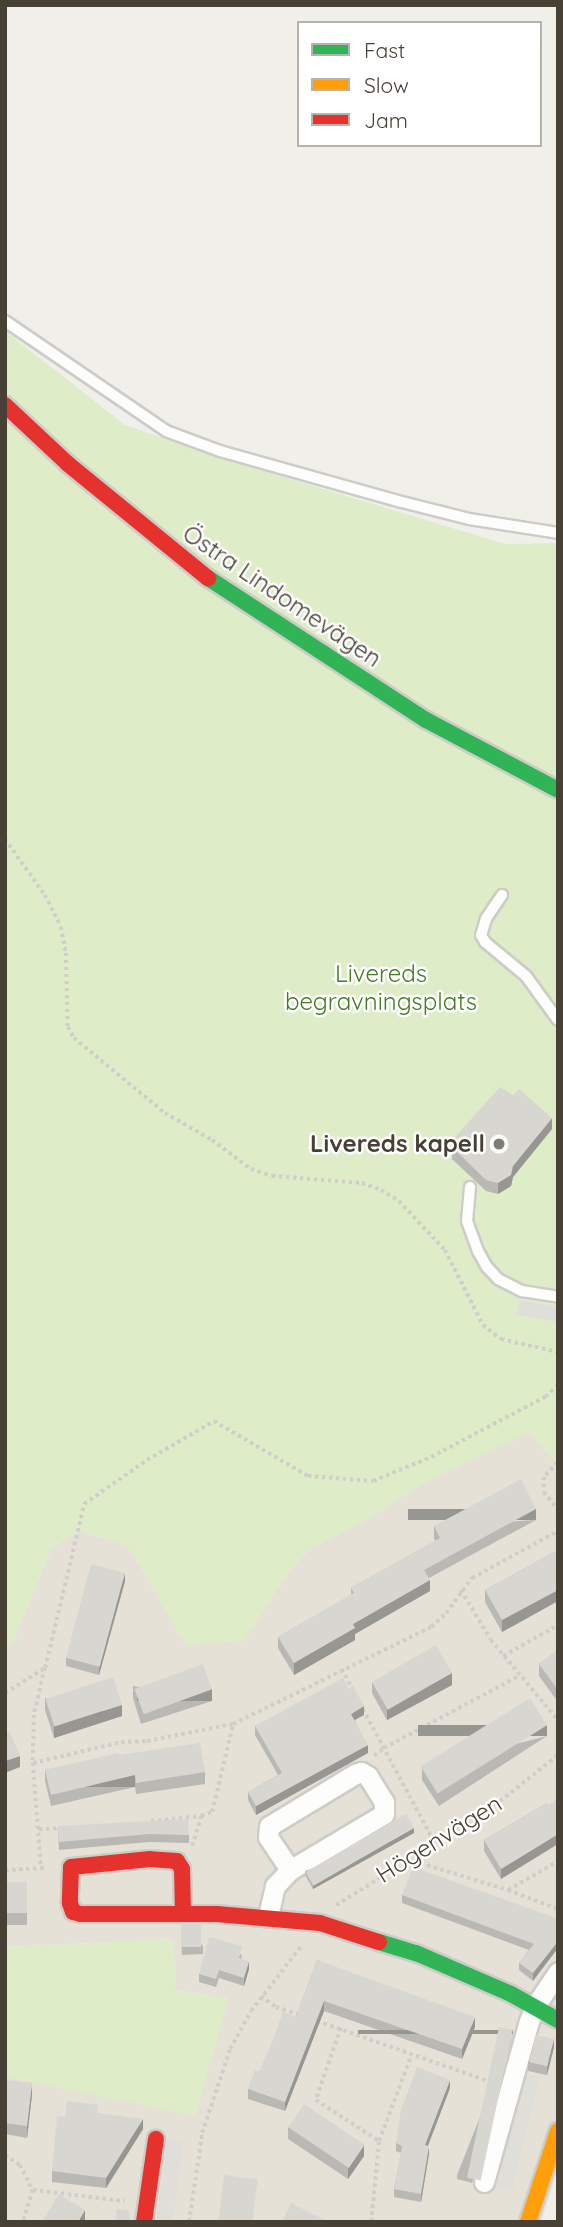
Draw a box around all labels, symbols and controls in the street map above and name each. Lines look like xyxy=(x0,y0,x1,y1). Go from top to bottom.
legend xyxy=(297,21,542,147)
text: Fast xyxy=(364,37,405,63)
text: Slow xyxy=(364,72,409,98)
text: Jam xyxy=(364,107,408,133)
street label: Östra Lindomevägen xyxy=(177,519,387,673)
park label: Livereds begravningsplats xyxy=(285,960,477,1016)
place label: Livereds kapell xyxy=(310,1130,485,1158)
marker: Livereds kapell xyxy=(491,1136,507,1152)
street label: Högenvägen xyxy=(371,1789,507,1889)

